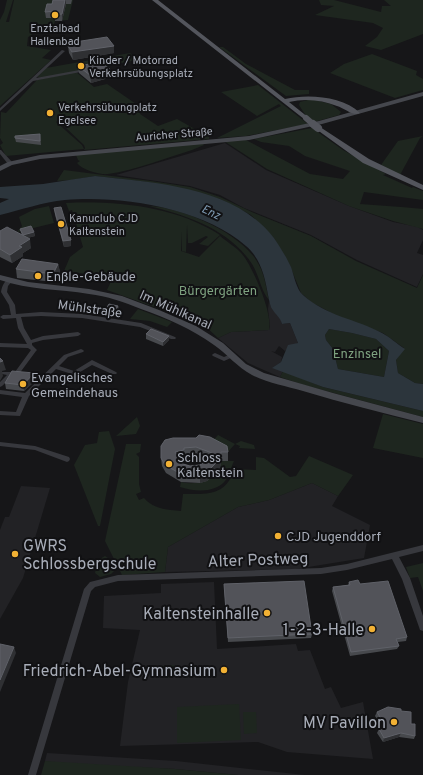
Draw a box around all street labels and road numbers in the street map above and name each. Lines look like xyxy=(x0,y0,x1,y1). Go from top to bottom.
street label: Auricher Straße xyxy=(135,125,213,145)
street label: Im Mühlkanal xyxy=(137,288,214,334)
street label: Mühlstraße xyxy=(57,298,123,322)
street label: Alter Postweg xyxy=(207,549,309,573)

